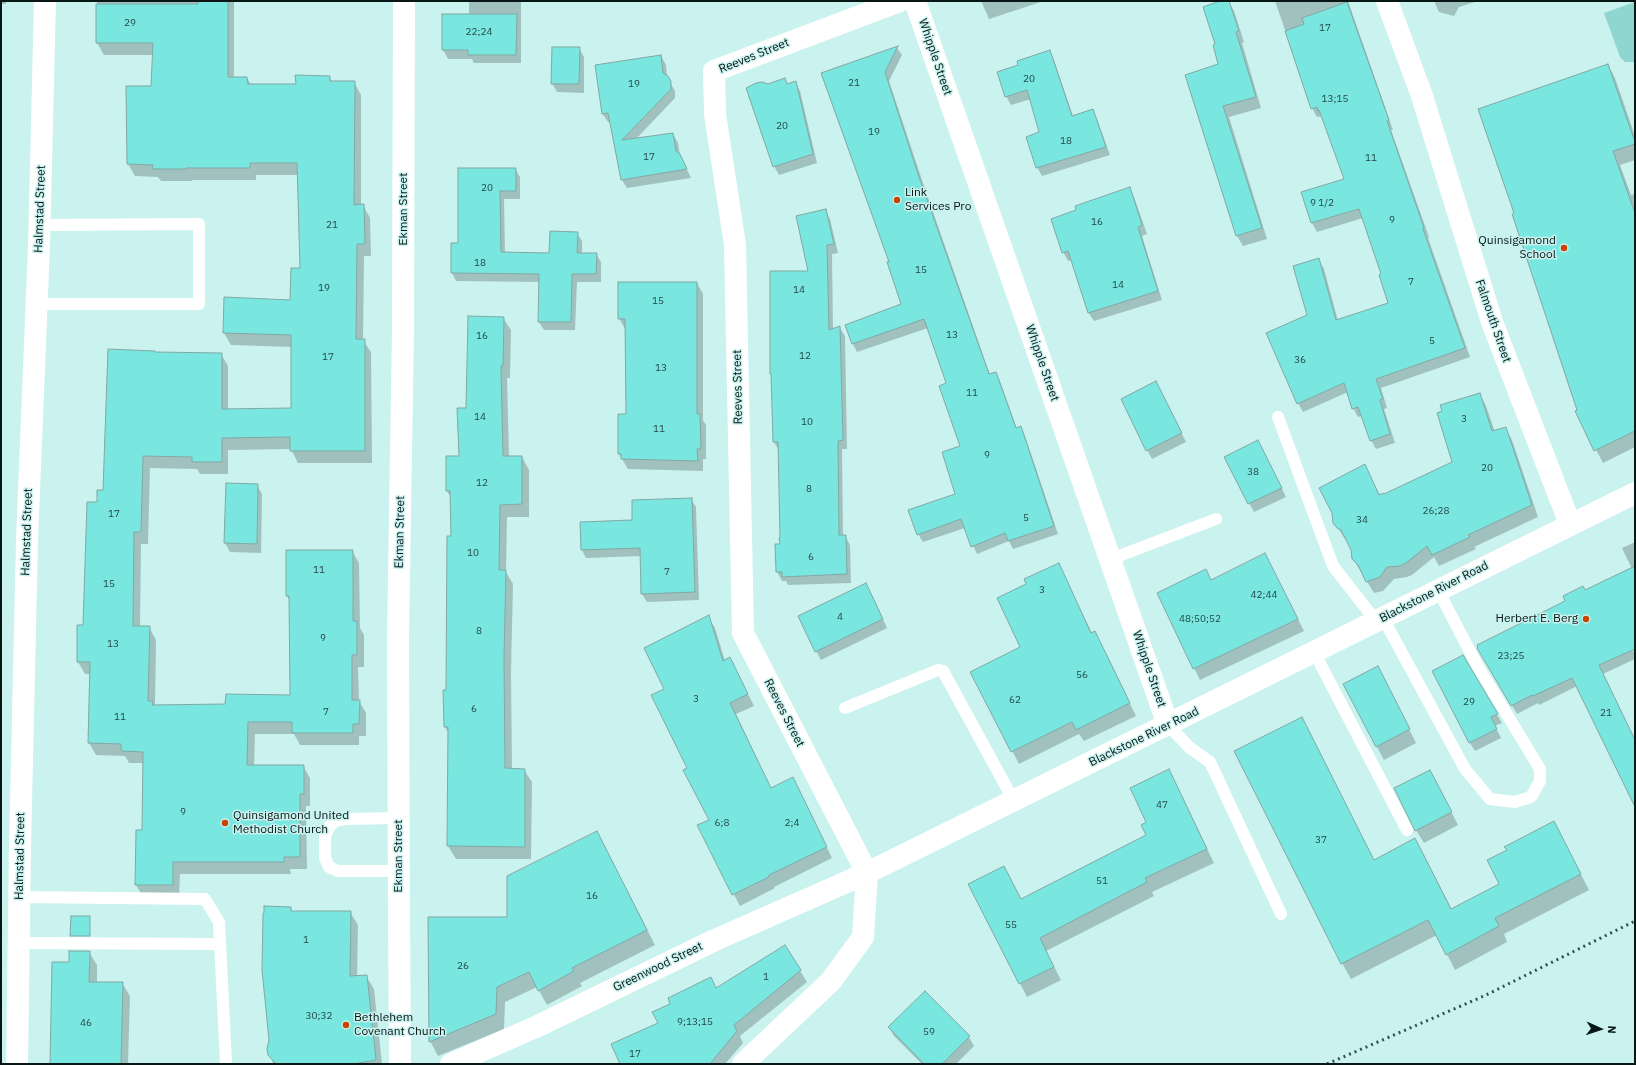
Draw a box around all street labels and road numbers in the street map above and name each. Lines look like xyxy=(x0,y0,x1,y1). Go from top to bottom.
street label: Whipple Street xyxy=(915,17,955,97)
street label: Reeves Street xyxy=(717,35,791,77)
street label: Halmstad Street xyxy=(31,165,49,253)
street label: Ekman Street xyxy=(397,173,411,245)
street label: Falmouth Street xyxy=(1472,278,1514,364)
street label: Whipple Street xyxy=(1022,323,1062,403)
street label: Reeves Street xyxy=(730,350,746,424)
street label: Halmstad Street xyxy=(18,488,36,576)
street label: Ekman Street xyxy=(392,495,408,569)
street label: Blackstone River Road xyxy=(1377,558,1491,626)
street label: Whipple Street xyxy=(1129,629,1169,709)
street label: Reeves Street xyxy=(761,677,807,749)
street label: Blackstone River Road xyxy=(1087,704,1201,770)
street label: Halmstad Street xyxy=(12,812,28,900)
street label: Ekman Street xyxy=(392,820,406,892)
street label: Greenwood Street xyxy=(611,939,705,995)

